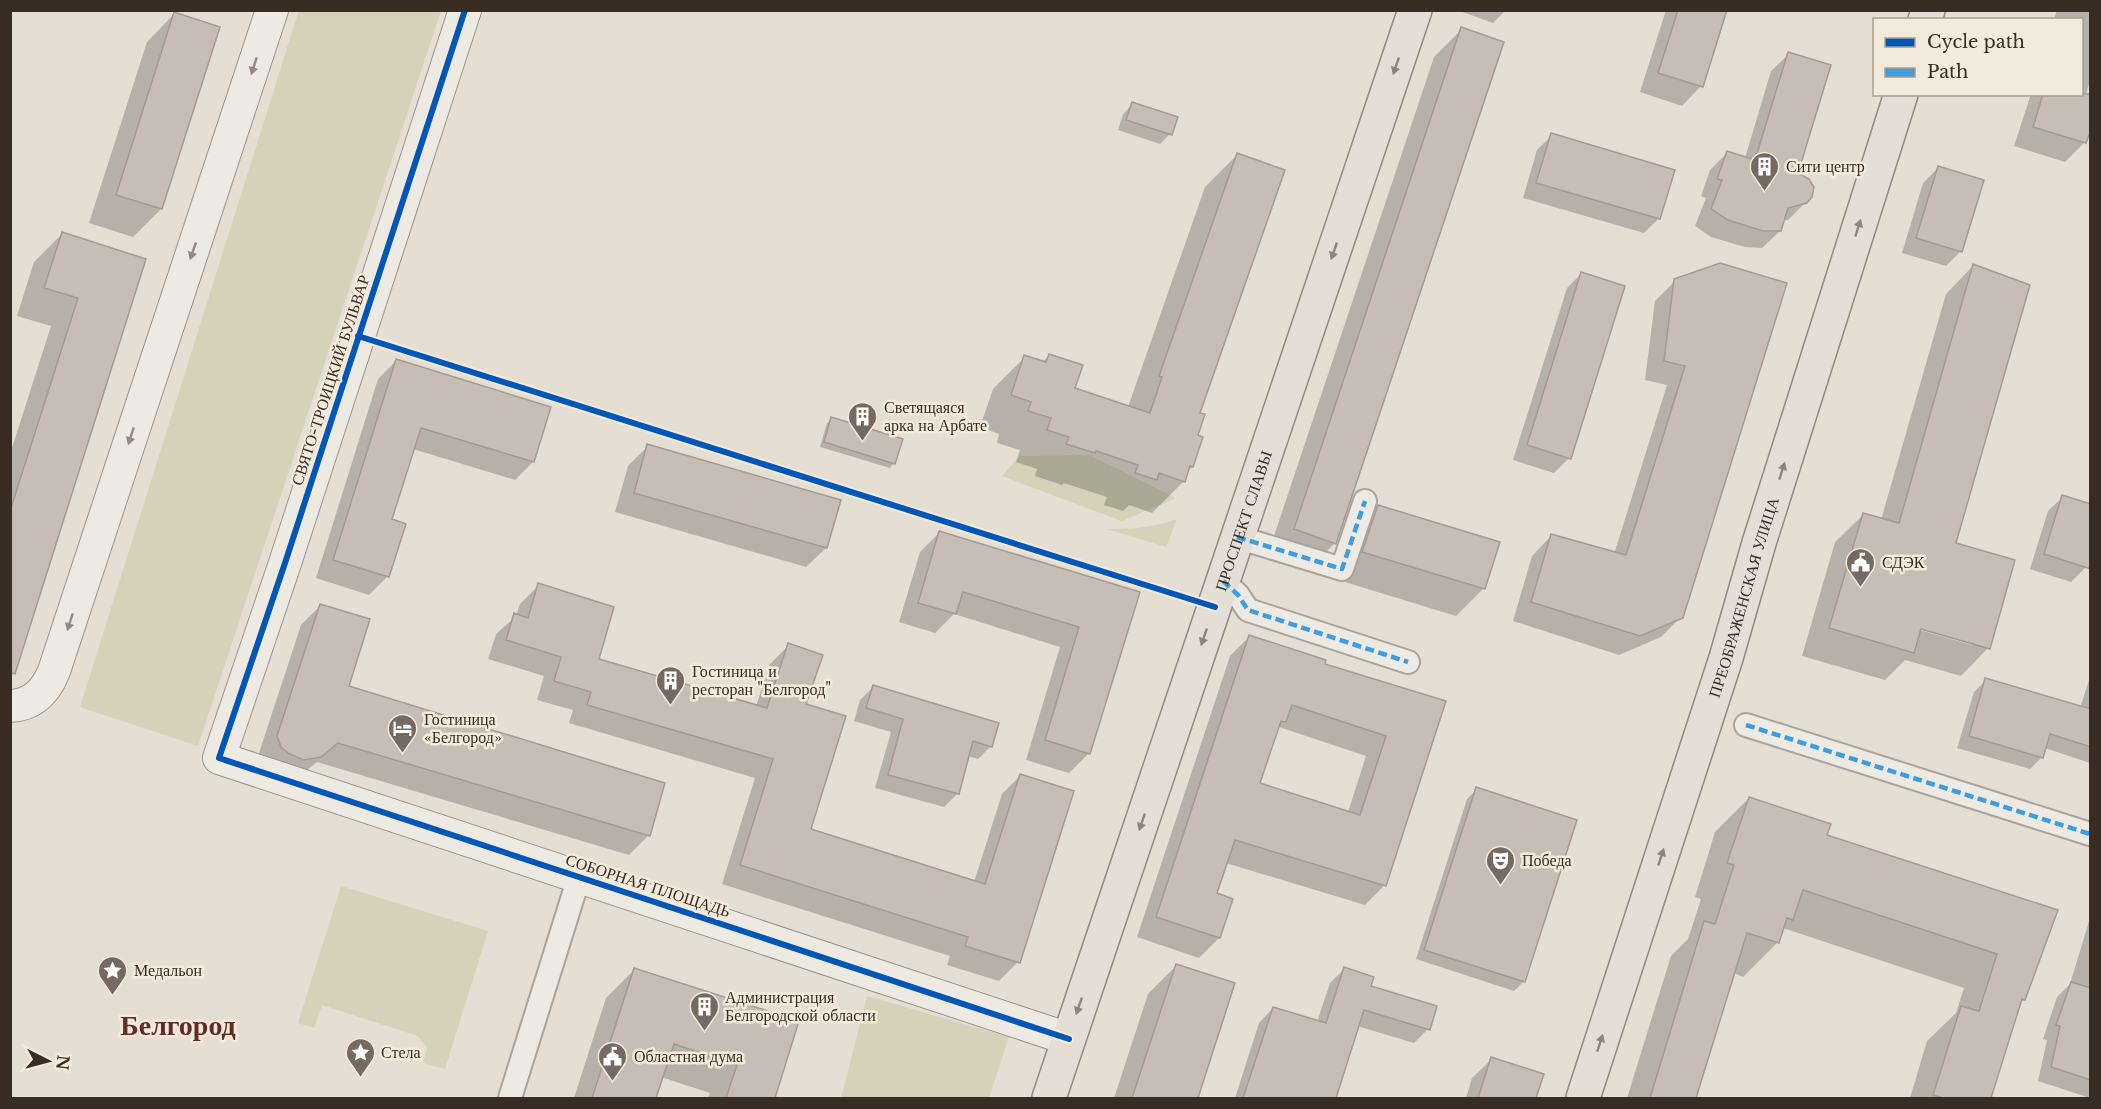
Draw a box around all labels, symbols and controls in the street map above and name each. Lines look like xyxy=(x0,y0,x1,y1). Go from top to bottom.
legend xyxy=(1873,18,2083,96)
text: Cycle path xyxy=(1927,31,2025,53)
one-way arrow xyxy=(248,57,258,75)
one-way arrow xyxy=(1391,57,1400,75)
text: Path xyxy=(1927,61,1968,83)
building icon: Сити центр xyxy=(1749,150,1781,192)
place label: Сити центр xyxy=(1786,156,1865,176)
one-way arrow xyxy=(1854,219,1864,237)
one-way arrow xyxy=(187,242,197,260)
one-way arrow xyxy=(1328,242,1338,260)
street label: СВЯТО-ТРОИЦКИЙ БУЛЬВАР xyxy=(287,272,374,488)
place label: Светящаяся арка на Арбате xyxy=(884,397,987,435)
building icon: Светящаяся арка на Арбате xyxy=(847,400,879,442)
one-way arrow xyxy=(126,427,136,445)
street label: ПРОСПЕКТ СЛАВЫ xyxy=(1210,448,1276,594)
one-way arrow xyxy=(1777,462,1787,480)
street label: ПРЕОБРАЖЕНСКАЯ УЛИЦА xyxy=(1704,494,1783,700)
public building icon: СДЭК xyxy=(1845,546,1877,588)
place label: СДЭК xyxy=(1882,552,1925,572)
one-way arrow xyxy=(65,613,75,631)
one-way arrow xyxy=(1199,628,1209,646)
place label: Гостиница и ресторан "Белгород" xyxy=(692,661,831,699)
building icon: Гостиница и ресторан "Белгород" xyxy=(655,664,687,706)
place label: Гостиница «Белгород» xyxy=(424,709,502,747)
hotel icon: Гостиница «Белгород» xyxy=(387,712,419,754)
one-way arrow xyxy=(1136,813,1146,831)
theatre icon: Победа xyxy=(1485,844,1517,886)
one-way arrow xyxy=(1657,848,1666,866)
street label: СОБОРНАЯ ПЛОЩАДЬ xyxy=(563,849,733,921)
place label: Победа xyxy=(1522,850,1572,870)
place icon: Медальон xyxy=(97,954,129,996)
place label: Медальон xyxy=(134,960,203,980)
place label: Администрация Белгородской области xyxy=(725,987,876,1025)
building icon: Администрация Белгородской области xyxy=(688,990,720,1032)
one-way arrow xyxy=(1074,997,1084,1015)
district label: Белгород xyxy=(120,1008,236,1043)
north arrow xyxy=(18,1031,78,1091)
one-way arrow xyxy=(1596,1034,1606,1052)
place icon: Стела xyxy=(344,1036,376,1078)
public building icon: Областная дума xyxy=(597,1040,629,1082)
place label: Стела xyxy=(381,1042,421,1062)
place label: Областная дума xyxy=(634,1046,743,1066)
text: N xyxy=(52,1054,74,1071)

